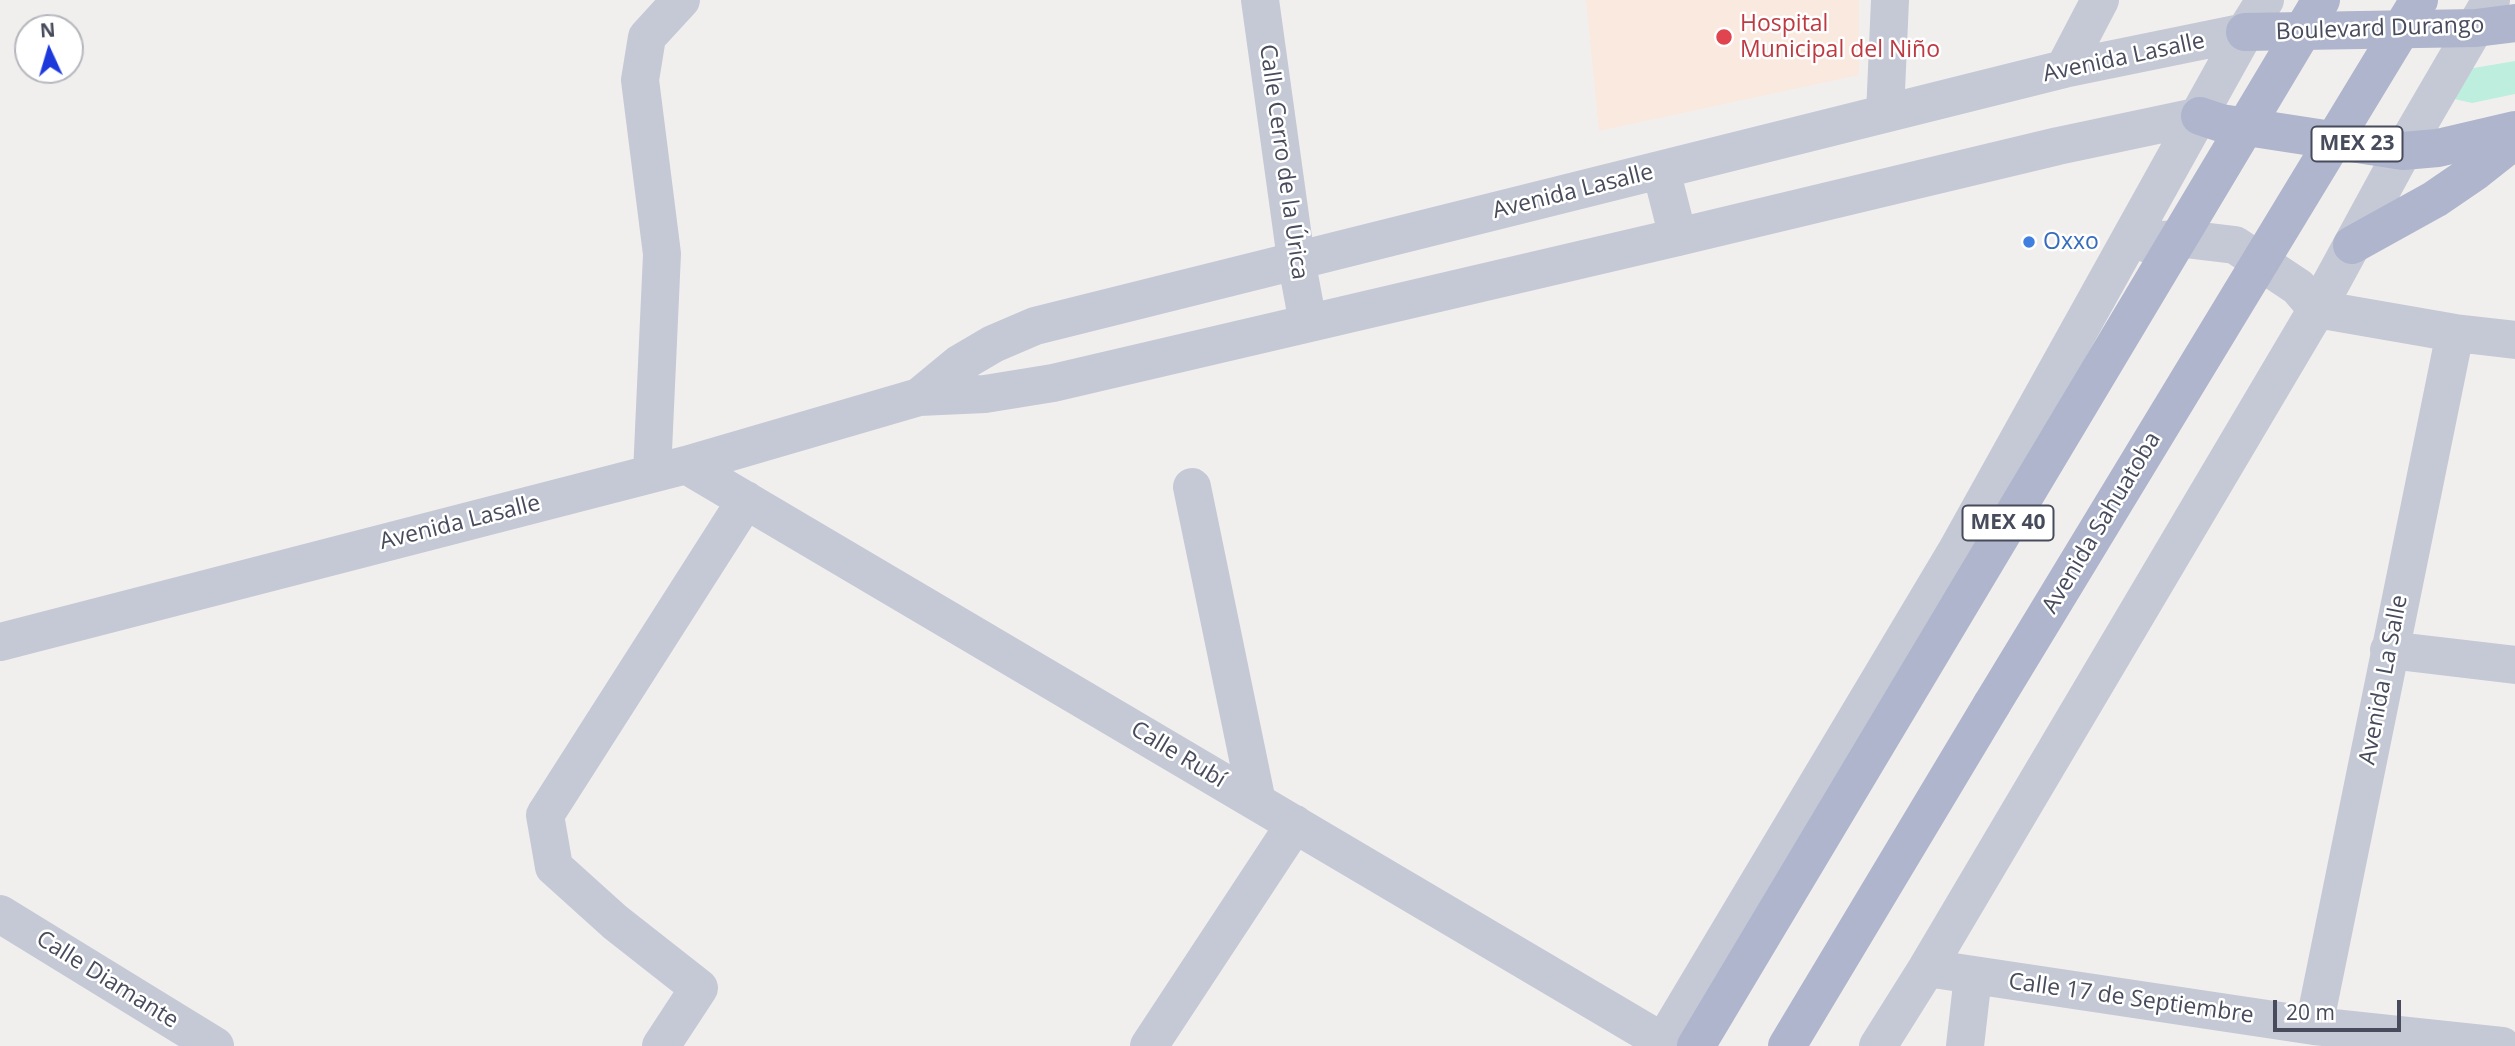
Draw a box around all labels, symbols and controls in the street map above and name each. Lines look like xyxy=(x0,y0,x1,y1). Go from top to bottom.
place label: Hospital Municipal del Niño xyxy=(1740,10,1940,64)
street label: Boulevard Durango xyxy=(2275,12,2485,46)
north arrow xyxy=(14,14,84,84)
text: N xyxy=(39,17,56,44)
marker: Hospital Municipal del Niño xyxy=(1714,27,1734,47)
street label: Avenida Lasalle xyxy=(2041,27,2207,89)
street label: Calle Cerro de la Úrica xyxy=(1253,43,1313,281)
road number: MEX 23 xyxy=(2312,127,2402,162)
street label: Avenida Lasalle xyxy=(1490,159,1656,225)
place label: Oxxo xyxy=(2043,228,2099,256)
marker: Oxxo xyxy=(2021,234,2037,250)
street label: Avenida Sahuatoba xyxy=(2037,427,2167,619)
street label: Avenida Lasalle xyxy=(377,490,543,556)
road number: MEX 40 xyxy=(1962,505,2054,540)
street label: Avenida La Salle xyxy=(2354,593,2414,767)
street label: Calle Rubí xyxy=(1125,716,1231,794)
street label: Calle Diamante xyxy=(31,925,183,1035)
street label: Calle 17 de Septiembre xyxy=(2007,968,2255,1030)
scale bar xyxy=(2277,986,2405,1030)
text: 20 m xyxy=(2286,998,2335,1026)

